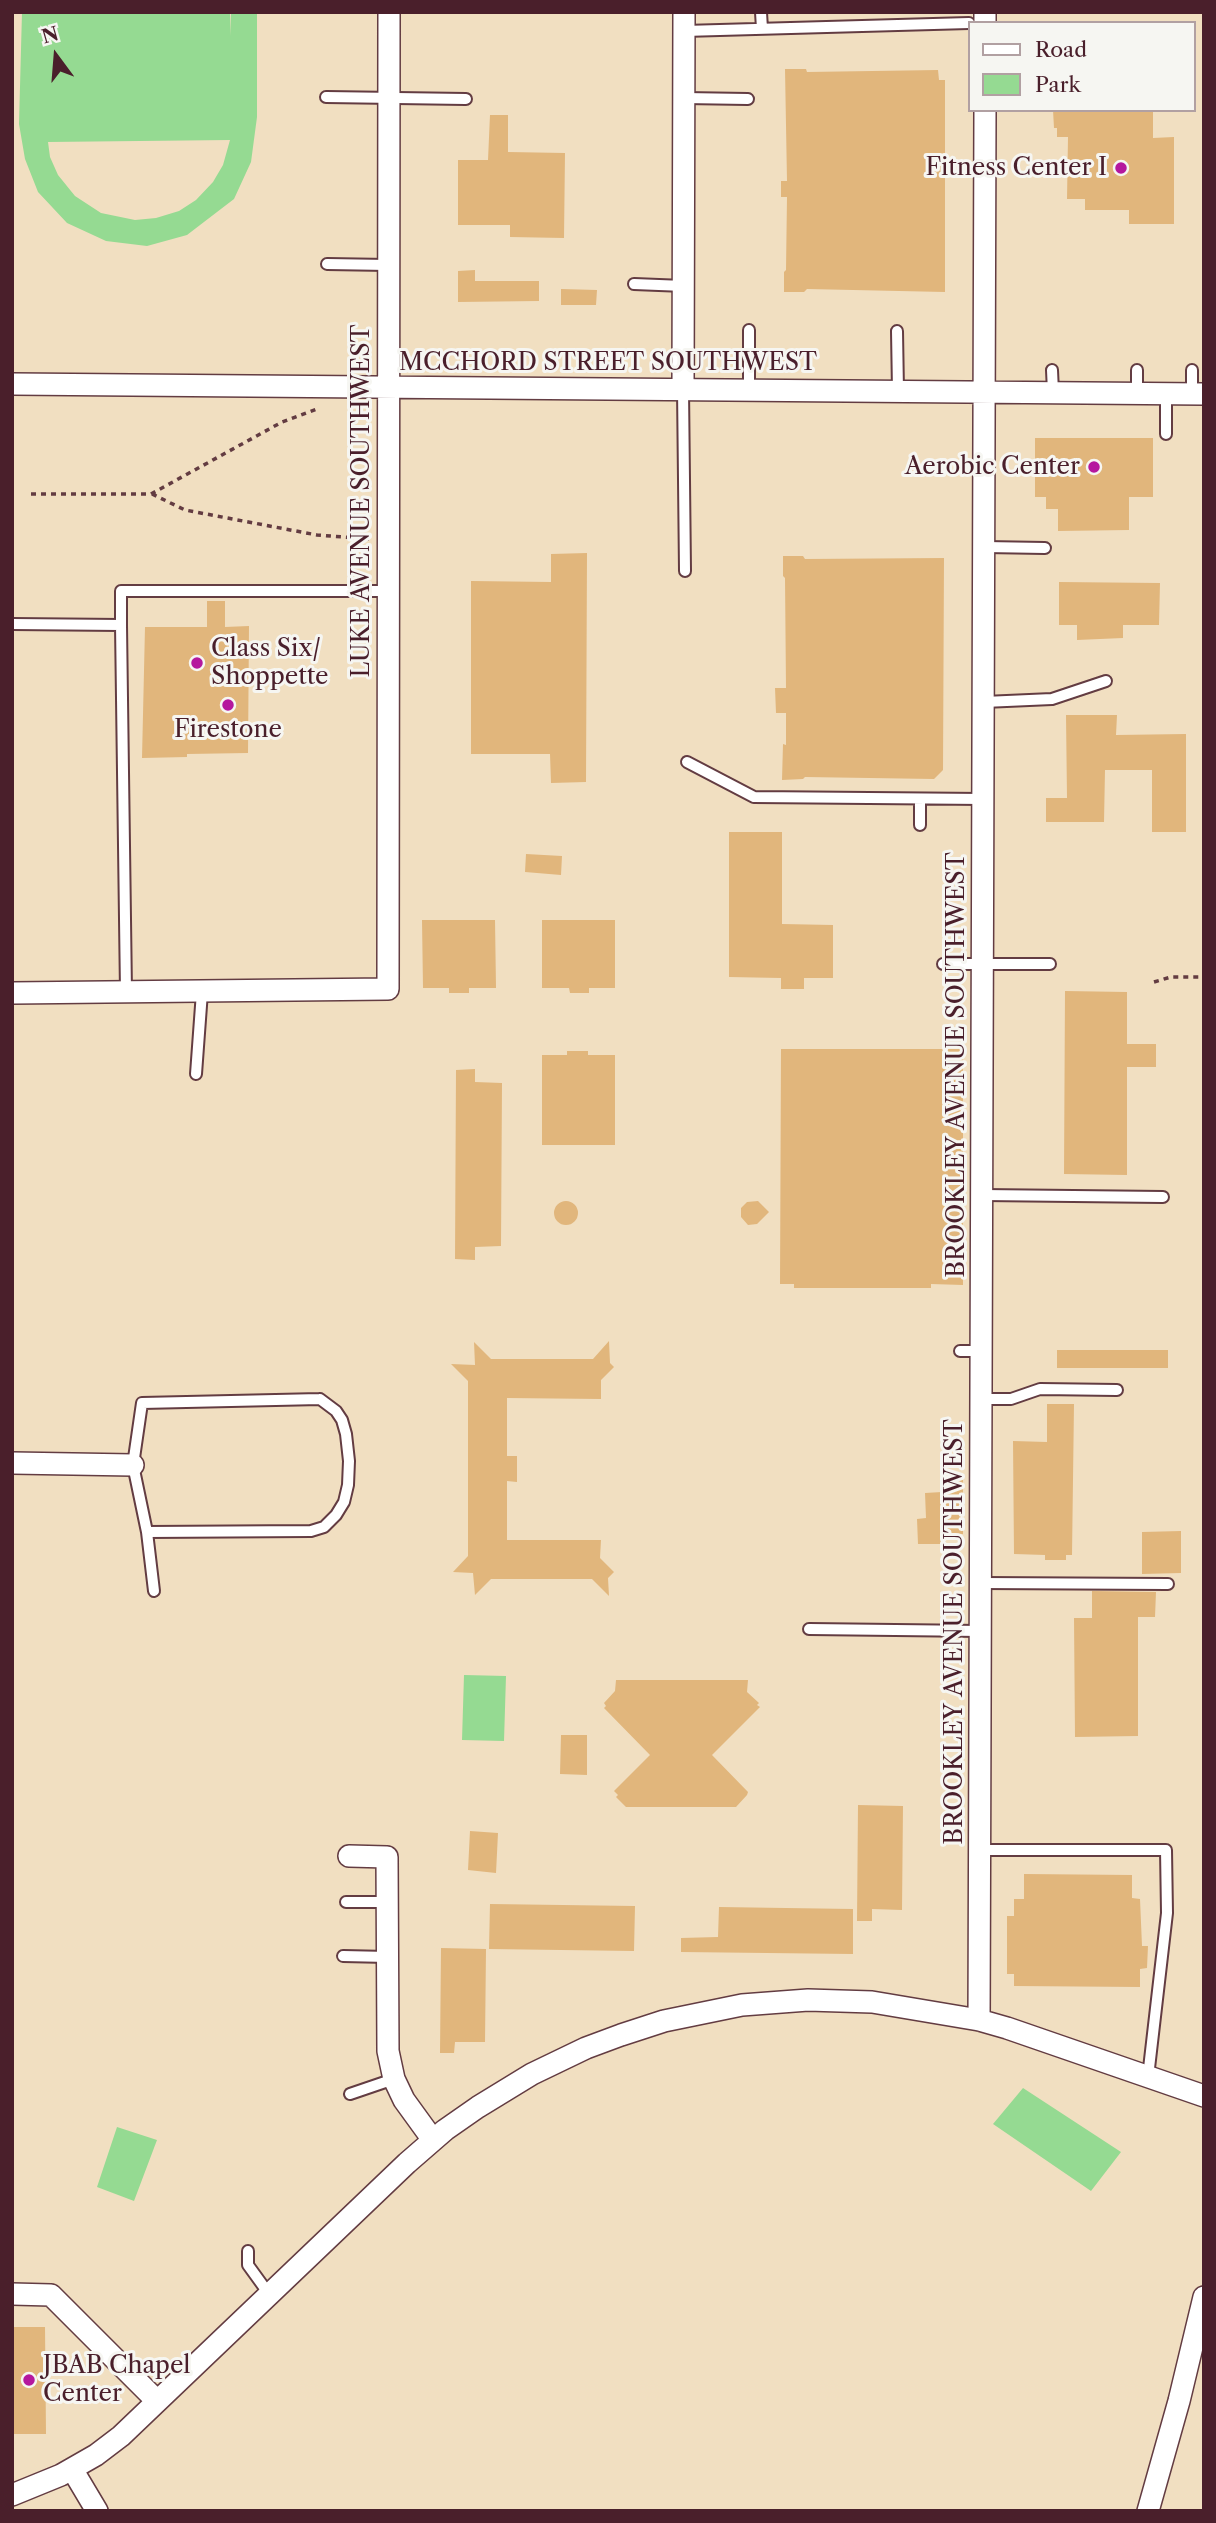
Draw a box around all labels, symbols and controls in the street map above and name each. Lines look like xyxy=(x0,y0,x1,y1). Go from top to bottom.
north arrow xyxy=(21,21,91,91)
legend xyxy=(968,21,1195,112)
text: N xyxy=(39,22,61,49)
text: Road xyxy=(1035,37,1087,62)
text: Park xyxy=(1035,72,1081,97)
place label: Fitness Center I xyxy=(925,154,1107,182)
marker: Fitness Center I xyxy=(1113,160,1129,176)
street label: LUKE AVENUE SOUTHWEST xyxy=(348,324,376,678)
street label: MCCHORD STREET SOUTHWEST xyxy=(399,349,817,377)
place label: Aerobic Center xyxy=(905,453,1080,481)
marker: Aerobic Center xyxy=(1086,459,1102,475)
place label: Class Six/ Shoppette xyxy=(211,635,329,691)
marker: Class Six/ Shoppette xyxy=(189,655,205,671)
marker: Firestone xyxy=(220,697,236,713)
place label: Firestone xyxy=(174,716,282,744)
street label: BROOKLEY AVENUE SOUTHWEST xyxy=(943,852,971,1278)
street label: BROOKLEY AVENUE SOUTHWEST xyxy=(941,1419,969,1845)
place label: JBAB Chapel Center xyxy=(43,2352,190,2408)
marker: JBAB Chapel Center xyxy=(21,2372,37,2388)

